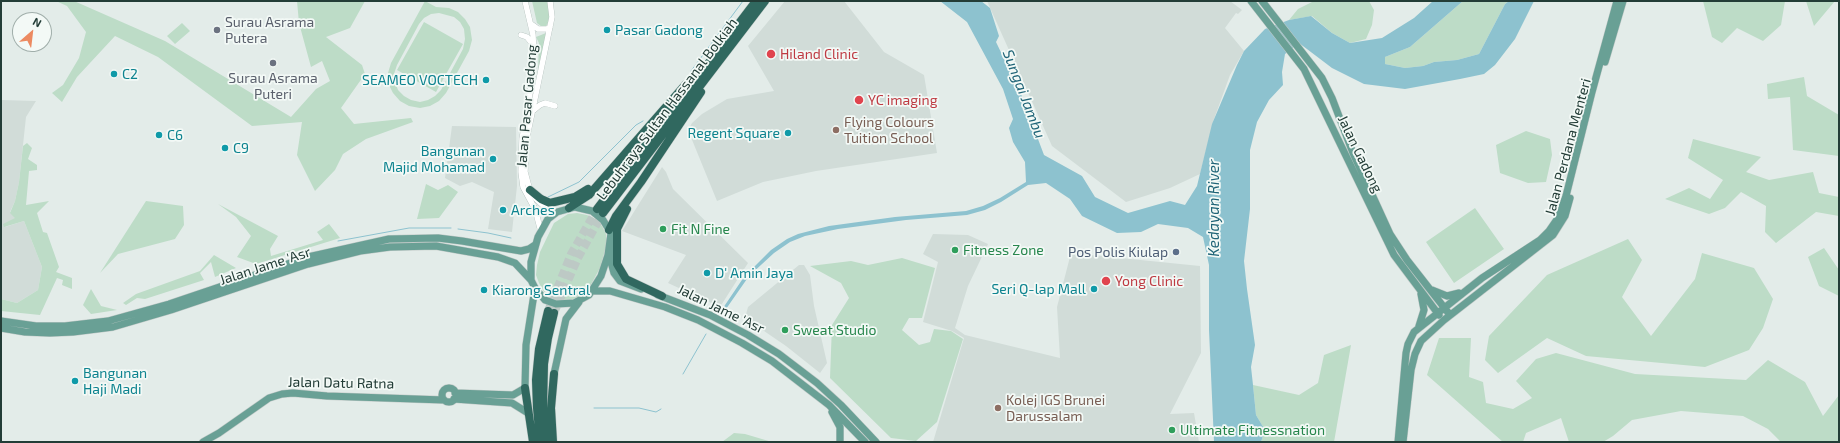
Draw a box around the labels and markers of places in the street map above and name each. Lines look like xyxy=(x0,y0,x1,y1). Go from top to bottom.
place label: Surau Asrama Putera xyxy=(225,14,314,46)
place label: Pasar Gadong xyxy=(615,22,703,38)
marker: Surau Asrama Putera xyxy=(212,25,222,35)
marker: Pasar Gadong xyxy=(602,25,612,35)
place label: Hiland Clinic xyxy=(780,46,858,62)
marker: Hiland Clinic xyxy=(765,48,777,60)
marker: Surau Asrama Puteri xyxy=(268,58,278,68)
place label: C2 xyxy=(122,66,138,82)
marker: C2 xyxy=(109,69,119,79)
place label: Surau Asrama Puteri xyxy=(228,70,318,102)
place label: SEAMEO VOCTECH xyxy=(362,72,478,88)
marker: SEAMEO VOCTECH xyxy=(481,75,491,85)
place label: YC imaging xyxy=(868,92,938,108)
marker: YC imaging xyxy=(853,94,865,106)
place label: Flying Colours Tuition School xyxy=(844,114,934,146)
place label: Regent Square xyxy=(688,125,780,141)
marker: Flying Colours Tuition School xyxy=(831,125,841,135)
place label: C6 xyxy=(167,127,183,143)
marker: Regent Square xyxy=(783,128,793,138)
marker: C6 xyxy=(154,130,164,140)
place label: C9 xyxy=(233,140,249,156)
marker: C9 xyxy=(220,143,230,153)
place label: Bangunan Majid Mohamad xyxy=(383,143,485,176)
marker: Bangunan Majid Mohamad xyxy=(488,154,498,164)
place label: Arches xyxy=(511,202,555,218)
marker: Arches xyxy=(498,205,508,215)
place label: Fit N Fine xyxy=(671,221,730,237)
marker: Fit N Fine xyxy=(658,224,668,234)
place label: Fitness Zone xyxy=(963,242,1044,258)
place label: Pos Polis Kiulap xyxy=(1068,244,1168,260)
marker: Fitness Zone xyxy=(950,245,960,255)
marker: Pos Polis Kiulap xyxy=(1171,247,1181,257)
place label: D' Amin Jaya xyxy=(715,265,794,281)
marker: D' Amin Jaya xyxy=(702,268,712,278)
place label: Yong Clinic xyxy=(1115,273,1183,289)
marker: Yong Clinic xyxy=(1100,275,1112,287)
place label: Seri Q-lap Mall xyxy=(991,281,1086,297)
place label: Kiarong Sentral xyxy=(492,282,590,298)
marker: Seri Q-lap Mall xyxy=(1089,284,1099,294)
marker: Kiarong Sentral xyxy=(479,285,489,295)
place label: Sweat Studio xyxy=(793,322,876,338)
marker: Sweat Studio xyxy=(780,325,790,335)
place label: Bangunan Haji Madi xyxy=(83,365,147,398)
marker: Bangunan Haji Madi xyxy=(70,376,80,386)
place label: Kolej IGS Brunei Darussalam xyxy=(1006,392,1105,424)
marker: Kolej IGS Brunei Darussalam xyxy=(993,403,1003,413)
place label: Ultimate Fitnessnation xyxy=(1180,422,1325,438)
marker: Ultimate Fitnessnation xyxy=(1167,425,1177,435)

